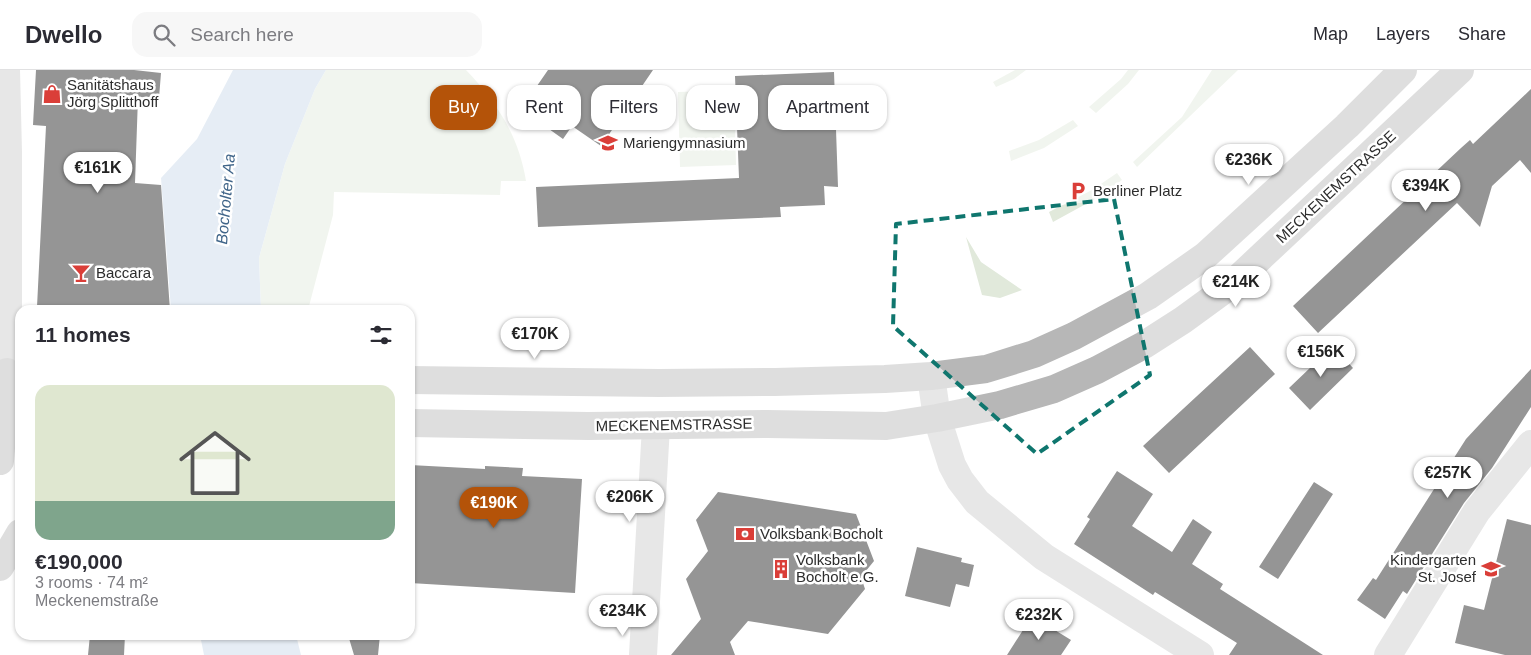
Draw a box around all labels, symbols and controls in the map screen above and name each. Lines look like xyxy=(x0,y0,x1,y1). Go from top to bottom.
search box xyxy=(132,12,482,57)
text: Dwello xyxy=(25,21,102,48)
icon: search xyxy=(150,21,178,49)
text: Search here xyxy=(190,24,294,45)
text: Map xyxy=(1313,24,1348,44)
text: Layers xyxy=(1376,24,1430,44)
text: Share xyxy=(1458,24,1506,44)
place label: Sanitätshaus Jörg Splitthoff xyxy=(67,76,159,110)
shop icon: Sanitätshaus Jörg Splitthoff xyxy=(41,83,63,105)
chip: Buy xyxy=(430,85,497,130)
chip: Rent xyxy=(507,85,581,130)
chip: Filters xyxy=(591,85,676,130)
chip: New xyxy=(686,85,758,130)
chip: Apartment xyxy=(768,85,887,130)
street label: MECKENEMSTRASSE xyxy=(1273,127,1399,246)
school or university icon: Mariengymnasium xyxy=(597,132,619,154)
place label: Mariengymnasium xyxy=(623,134,746,151)
pin: €236K xyxy=(1214,144,1284,186)
text: €236K xyxy=(1225,151,1273,168)
pin: €161K xyxy=(63,152,133,194)
water label: Bocholter Aa xyxy=(213,153,238,245)
text: €161K xyxy=(74,159,122,176)
pin: €394K xyxy=(1391,170,1461,212)
text: €394K xyxy=(1402,177,1450,194)
parking icon: Berliner Platz xyxy=(1067,180,1089,202)
place label: Berliner Platz xyxy=(1093,182,1182,199)
bar icon: Baccara xyxy=(70,262,92,284)
place label: Baccara xyxy=(96,264,152,281)
pin: €214K xyxy=(1201,266,1271,308)
text: €214K xyxy=(1212,273,1260,290)
pin: €170K xyxy=(500,318,570,360)
icon: filters xyxy=(367,321,395,349)
text: 11 homes xyxy=(35,323,131,346)
text: €170K xyxy=(511,325,559,342)
pin: €156K xyxy=(1286,336,1356,378)
text: €156K xyxy=(1297,343,1345,360)
street label: MECKENEMSTRASSE xyxy=(596,415,752,434)
icon: home xyxy=(170,418,260,508)
pin: €257K xyxy=(1413,456,1483,499)
text: €257K xyxy=(1424,464,1472,481)
pin: €206K xyxy=(595,480,665,523)
pin: €190K xyxy=(459,486,529,529)
text: €206K xyxy=(606,488,654,505)
text: €190K xyxy=(470,494,518,511)
bank icon: Volksbank Bocholt xyxy=(734,523,756,545)
place label: Volksbank Bocholt xyxy=(760,525,883,542)
text: €190,000 xyxy=(35,550,123,573)
place label: Volksbank Bocholt e.G. xyxy=(796,551,879,585)
place label: Kindergarten St. Josef xyxy=(1390,551,1477,585)
building icon: Volksbank Bocholt e.G. xyxy=(770,558,792,580)
school or university icon: Kindergarten St. Josef xyxy=(1480,558,1502,580)
text: 3 rooms · 74 m² xyxy=(35,574,148,591)
text: Meckenemstraße xyxy=(35,592,159,609)
pin: €234K xyxy=(588,594,658,637)
pin: €232K xyxy=(1004,598,1074,641)
text: €234K xyxy=(599,602,647,619)
text: €232K xyxy=(1015,606,1063,623)

